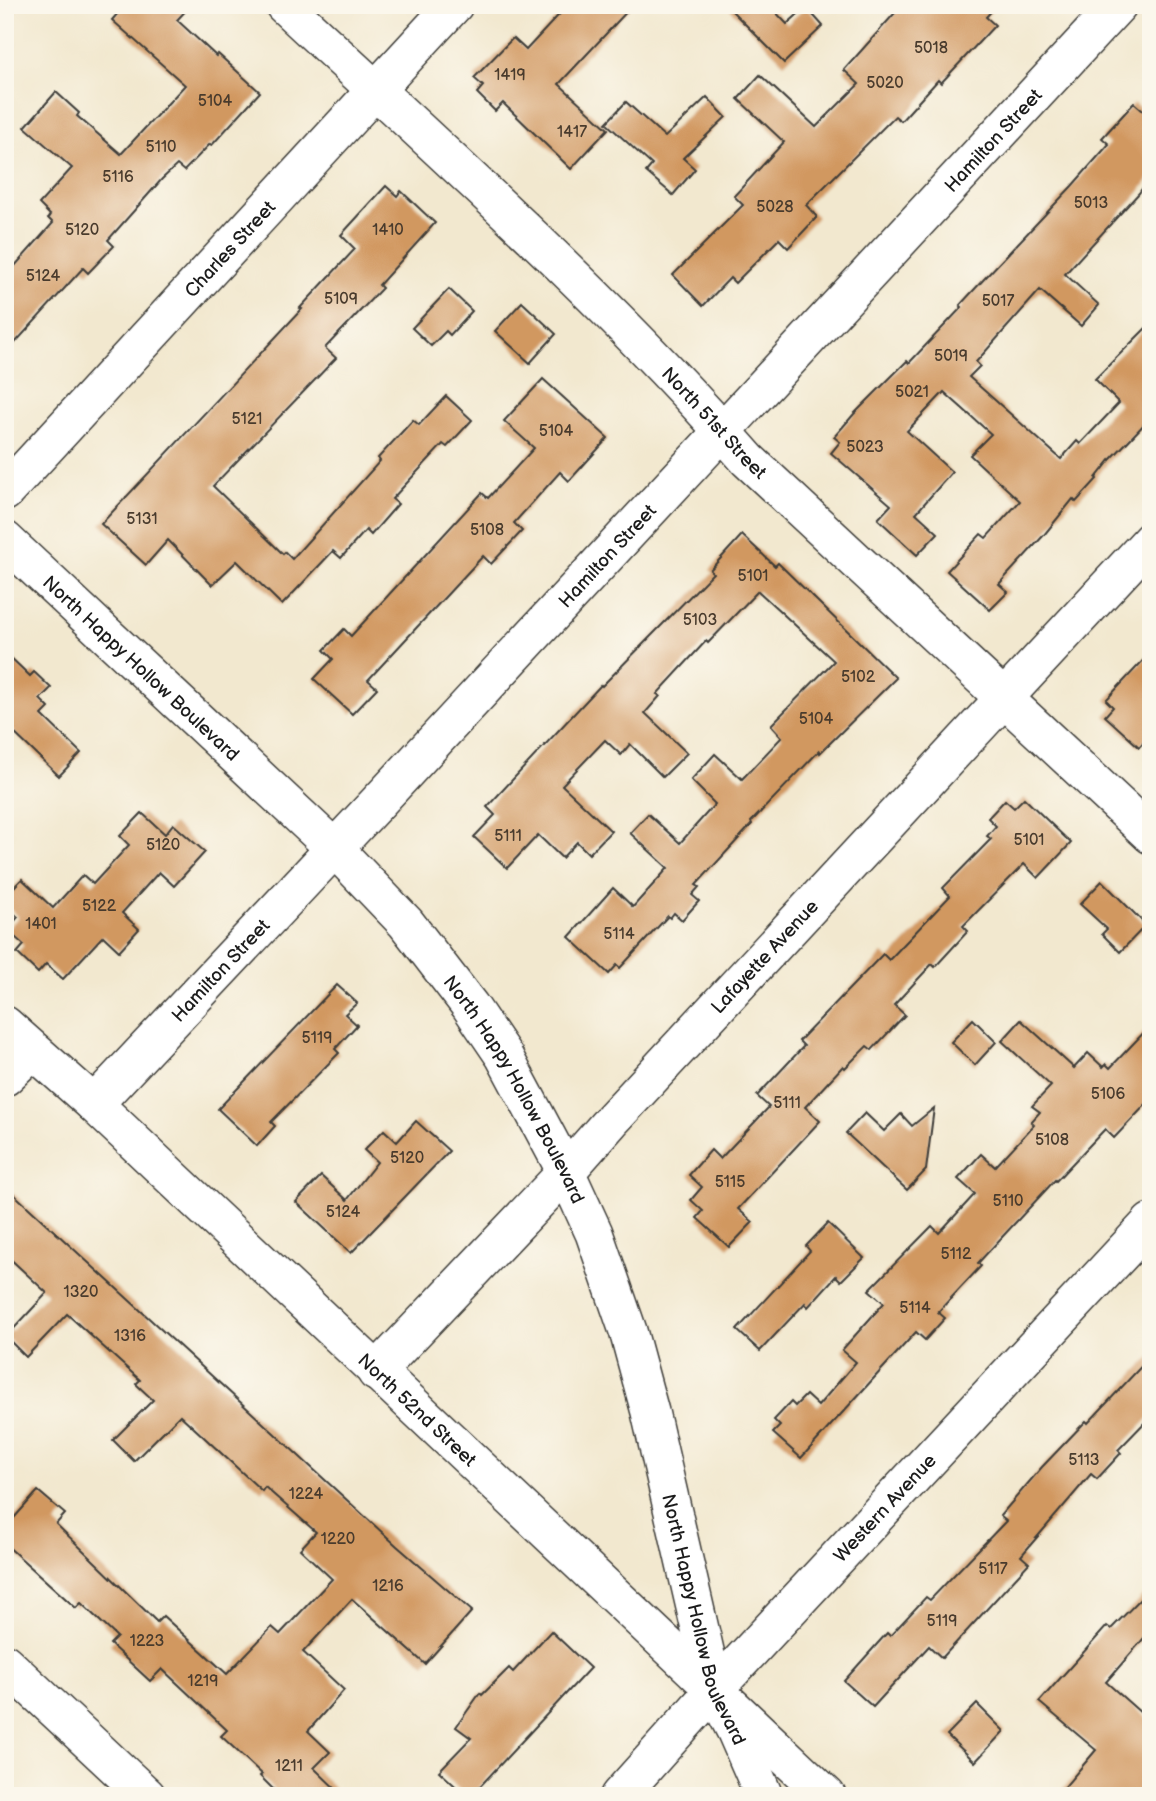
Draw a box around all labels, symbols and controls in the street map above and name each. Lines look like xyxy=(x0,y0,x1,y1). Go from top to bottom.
house number: 5018 xyxy=(914,39,948,58)
house number: 1419 xyxy=(494,66,526,85)
house number: 5020 xyxy=(866,74,904,93)
street label: Hamilton Street xyxy=(940,84,1048,197)
house number: 5104 xyxy=(198,92,233,111)
house number: 1417 xyxy=(557,123,587,142)
house number: 5110 xyxy=(146,138,176,157)
house number: 5116 xyxy=(102,168,134,187)
house number: 5013 xyxy=(1074,194,1108,213)
street label: Charles Street xyxy=(180,196,281,303)
house number: 5028 xyxy=(756,198,794,217)
house number: 5120 xyxy=(65,221,99,240)
house number: 1410 xyxy=(372,221,404,240)
house number: 5124 xyxy=(26,267,60,286)
house number: 5109 xyxy=(324,290,358,309)
house number: 5017 xyxy=(982,292,1014,311)
house number: 5019 xyxy=(934,347,968,366)
street label: North 51st Street xyxy=(656,363,771,485)
house number: 5021 xyxy=(895,383,929,402)
house number: 5121 xyxy=(232,410,262,429)
house number: 5104 xyxy=(539,422,574,441)
house number: 5023 xyxy=(846,438,884,457)
street label: Hamilton Street xyxy=(554,500,662,613)
house number: 5131 xyxy=(126,510,158,529)
house number: 5108 xyxy=(470,521,504,540)
house number: 5101 xyxy=(738,567,768,586)
street label: North Happy Hollow Boulevard xyxy=(37,571,244,766)
house number: 5103 xyxy=(683,611,717,630)
house number: 5102 xyxy=(841,668,876,687)
house number: 5104 xyxy=(799,710,834,729)
house number: 5111 xyxy=(494,827,522,846)
house number: 5101 xyxy=(1014,831,1044,850)
house number: 5120 xyxy=(146,836,180,855)
street label: Lafayette Avenue xyxy=(707,895,824,1019)
house number: 5122 xyxy=(82,897,117,916)
house number: 1401 xyxy=(25,915,57,934)
street label: Hamilton Street xyxy=(167,915,275,1027)
house number: 5114 xyxy=(603,925,635,944)
street label: North Happy Hollow Boulevard xyxy=(438,971,589,1207)
house number: 5119 xyxy=(302,1029,332,1048)
house number: 5106 xyxy=(1091,1085,1125,1104)
house number: 5111 xyxy=(773,1094,801,1113)
house number: 5108 xyxy=(1035,1131,1069,1150)
house number: 5120 xyxy=(390,1149,424,1168)
house number: 5115 xyxy=(715,1173,745,1192)
house number: 5110 xyxy=(993,1192,1023,1211)
house number: 5124 xyxy=(326,1203,360,1222)
house number: 5112 xyxy=(941,1245,972,1264)
house number: 1320 xyxy=(64,1283,98,1302)
house number: 5114 xyxy=(899,1299,931,1318)
house number: 1316 xyxy=(114,1327,146,1346)
street label: North 52nd Street xyxy=(353,1349,481,1472)
street label: Western Avenue xyxy=(829,1450,942,1568)
house number: 5113 xyxy=(1068,1451,1100,1470)
house number: 1224 xyxy=(289,1485,324,1504)
street label: North Happy Hollow Boulevard xyxy=(656,1492,750,1749)
house number: 1220 xyxy=(321,1530,355,1549)
house number: 5117 xyxy=(978,1560,1008,1579)
house number: 1216 xyxy=(372,1577,404,1596)
house number: 5119 xyxy=(927,1612,957,1631)
house number: 1223 xyxy=(130,1632,164,1651)
house number: 1219 xyxy=(188,1672,218,1691)
house number: 1211 xyxy=(275,1757,303,1776)

